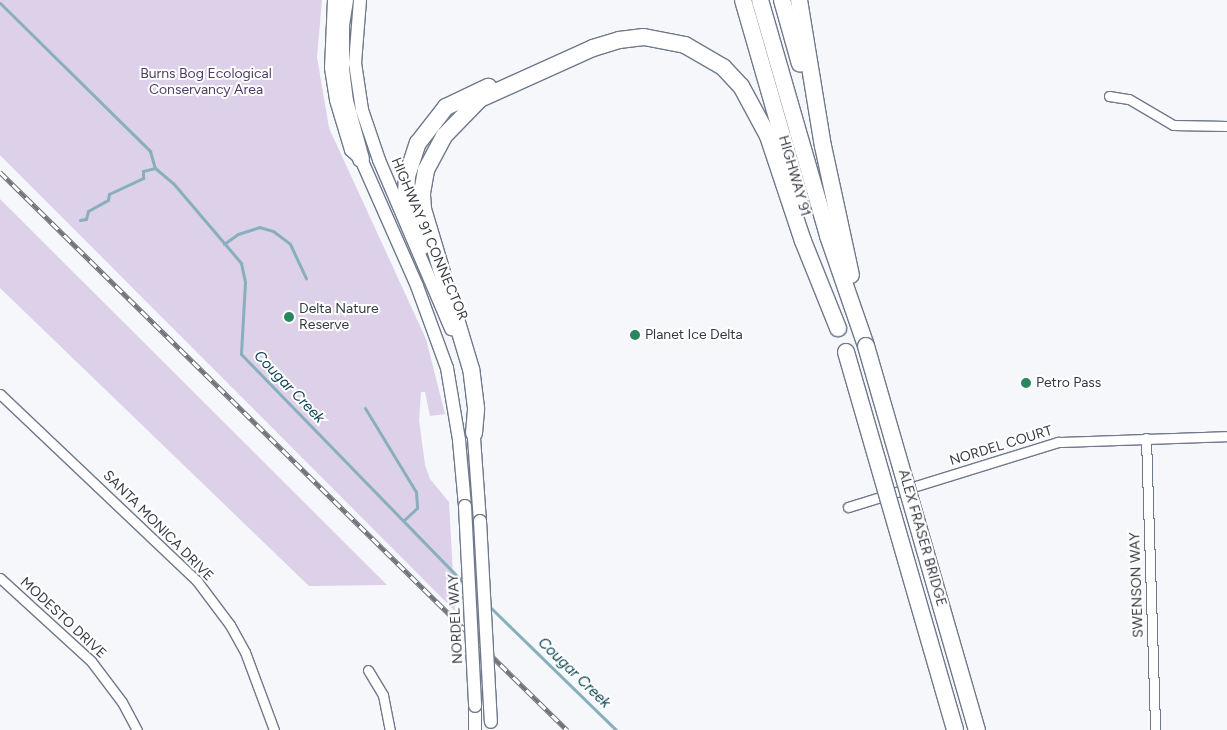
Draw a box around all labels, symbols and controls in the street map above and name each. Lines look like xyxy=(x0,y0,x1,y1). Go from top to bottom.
park label: Burns Bog Ecological Conservancy Area xyxy=(140,66,272,98)
street label: HIGHWAY 91 xyxy=(774,134,814,218)
street label: HIGHWAY 91 CONNECTOR xyxy=(387,155,471,323)
place label: Delta Nature Reserve xyxy=(299,301,379,334)
marker: Delta Nature Reserve xyxy=(283,311,295,323)
place label: Planet Ice Delta xyxy=(645,327,743,343)
marker: Planet Ice Delta xyxy=(629,329,641,341)
water label: Cougar Creek xyxy=(250,347,328,427)
place label: Petro Pass xyxy=(1036,375,1101,391)
marker: Petro Pass xyxy=(1020,377,1032,389)
street label: NORDEL COURT xyxy=(948,422,1054,470)
street label: SANTA MONICA DRIVE xyxy=(99,467,217,585)
street label: ALEX FRASER BRIDGE xyxy=(894,468,950,608)
street label: SWENSON WAY xyxy=(1127,532,1147,638)
street label: MODESTO DRIVE xyxy=(17,574,109,662)
street label: NORDEL WAY xyxy=(445,574,467,664)
water label: Cougar Creek xyxy=(534,634,614,712)

